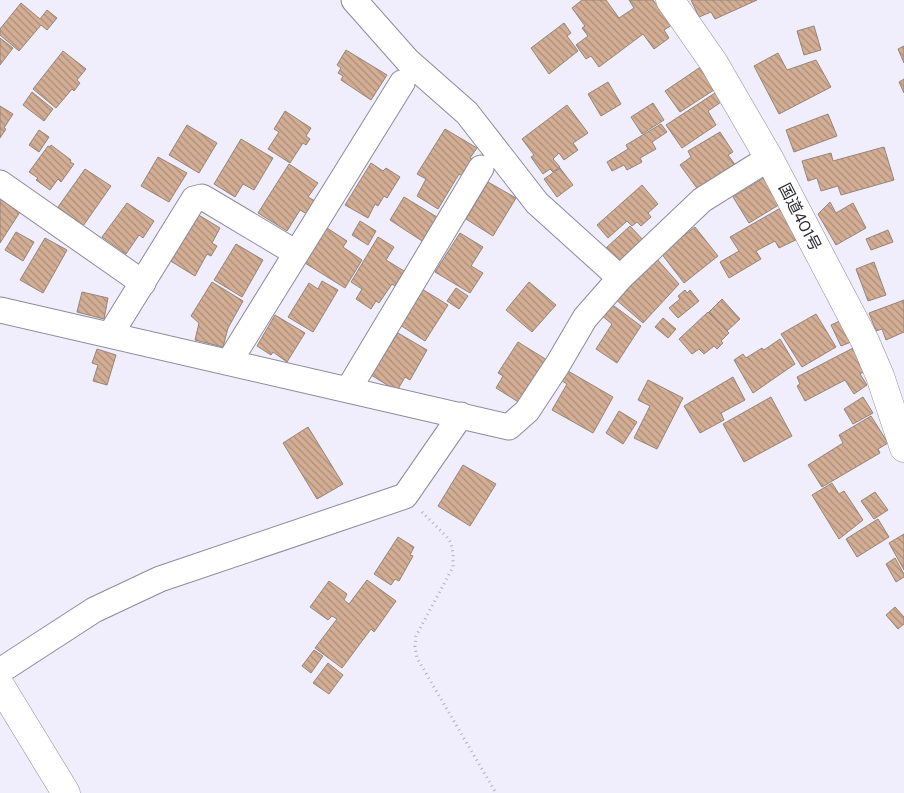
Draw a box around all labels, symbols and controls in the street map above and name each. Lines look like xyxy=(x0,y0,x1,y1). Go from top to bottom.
street label: 国道401号 xyxy=(774,179,826,255)

